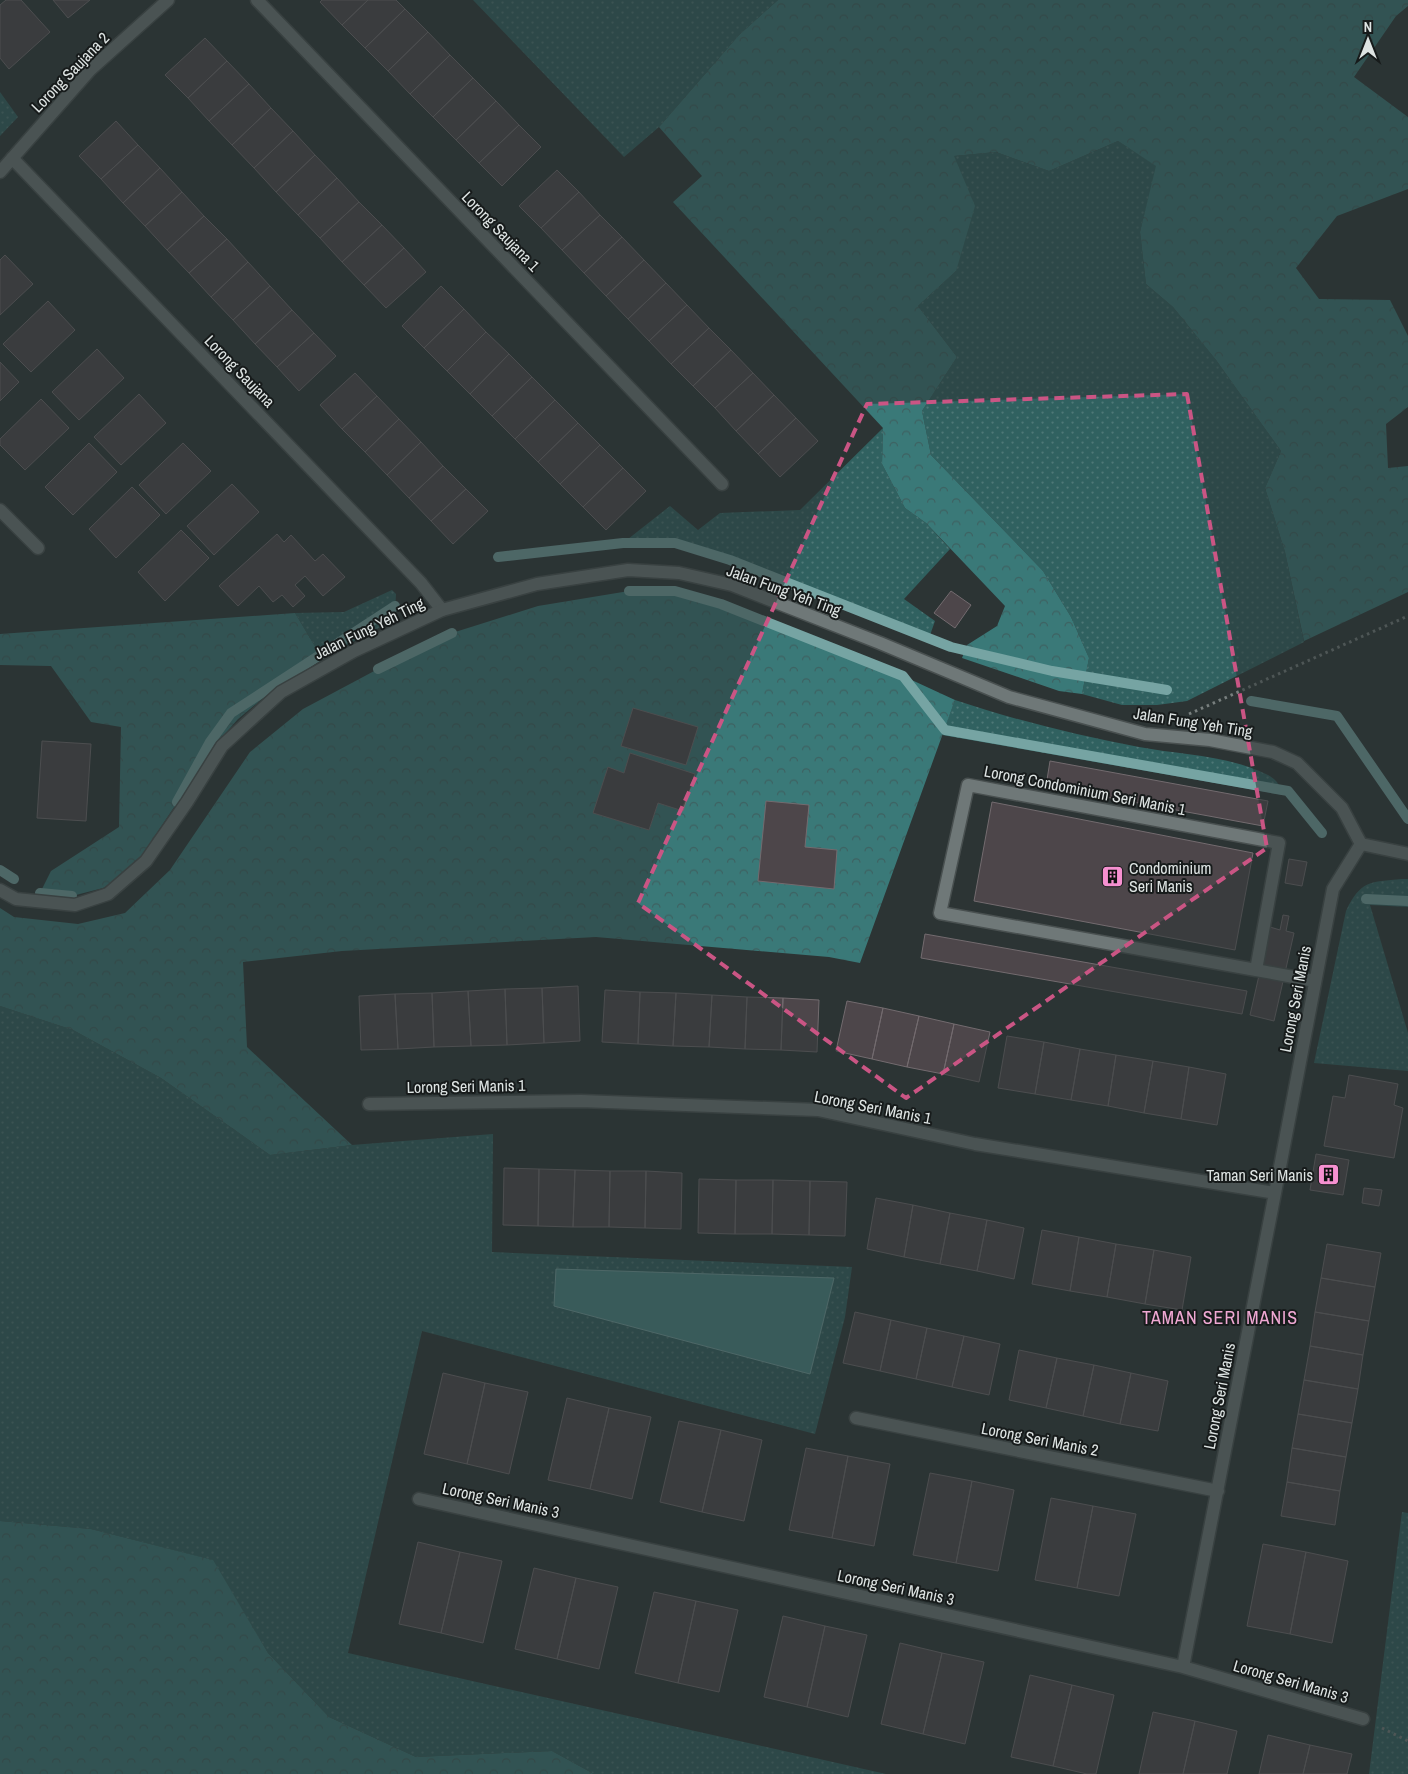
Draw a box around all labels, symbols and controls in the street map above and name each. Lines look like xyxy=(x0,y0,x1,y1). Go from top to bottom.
north arrow xyxy=(1343,15,1393,65)
text: N xyxy=(1364,18,1372,36)
street label: Lorong Saujana 2 xyxy=(26,27,114,117)
street label: Lorong Saujana 1 xyxy=(457,186,545,276)
street label: Lorong Saujana xyxy=(200,330,281,412)
street label: Jalan Fung Yeh Ting xyxy=(724,559,845,621)
street label: Jalan Fung Yeh Ting xyxy=(310,591,428,664)
street label: Jalan Fung Yeh Ting xyxy=(1132,702,1255,742)
street label: Lorong Condominium Seri Manis 1 xyxy=(982,760,1188,820)
place label: Condominium Seri Manis xyxy=(1129,857,1211,897)
building icon: Condominium Seri Manis xyxy=(1101,865,1125,889)
street label: Lorong Seri Manis xyxy=(1274,944,1316,1054)
street label: Lorong Seri Manis 1 xyxy=(406,1074,526,1098)
street label: Lorong Seri Manis 1 xyxy=(813,1085,934,1129)
building icon: Taman Seri Manis xyxy=(1317,1163,1341,1187)
place label: Taman Seri Manis xyxy=(1206,1164,1313,1186)
district label: TAMAN SERI MANIS xyxy=(1142,1305,1298,1330)
street label: Lorong Seri Manis xyxy=(1198,1341,1240,1451)
street label: Lorong Seri Manis 2 xyxy=(980,1417,1100,1461)
street label: Lorong Seri Manis 3 xyxy=(441,1477,561,1523)
street label: Lorong Seri Manis 3 xyxy=(836,1564,956,1610)
street label: Lorong Seri Manis 3 xyxy=(1231,1654,1351,1708)

